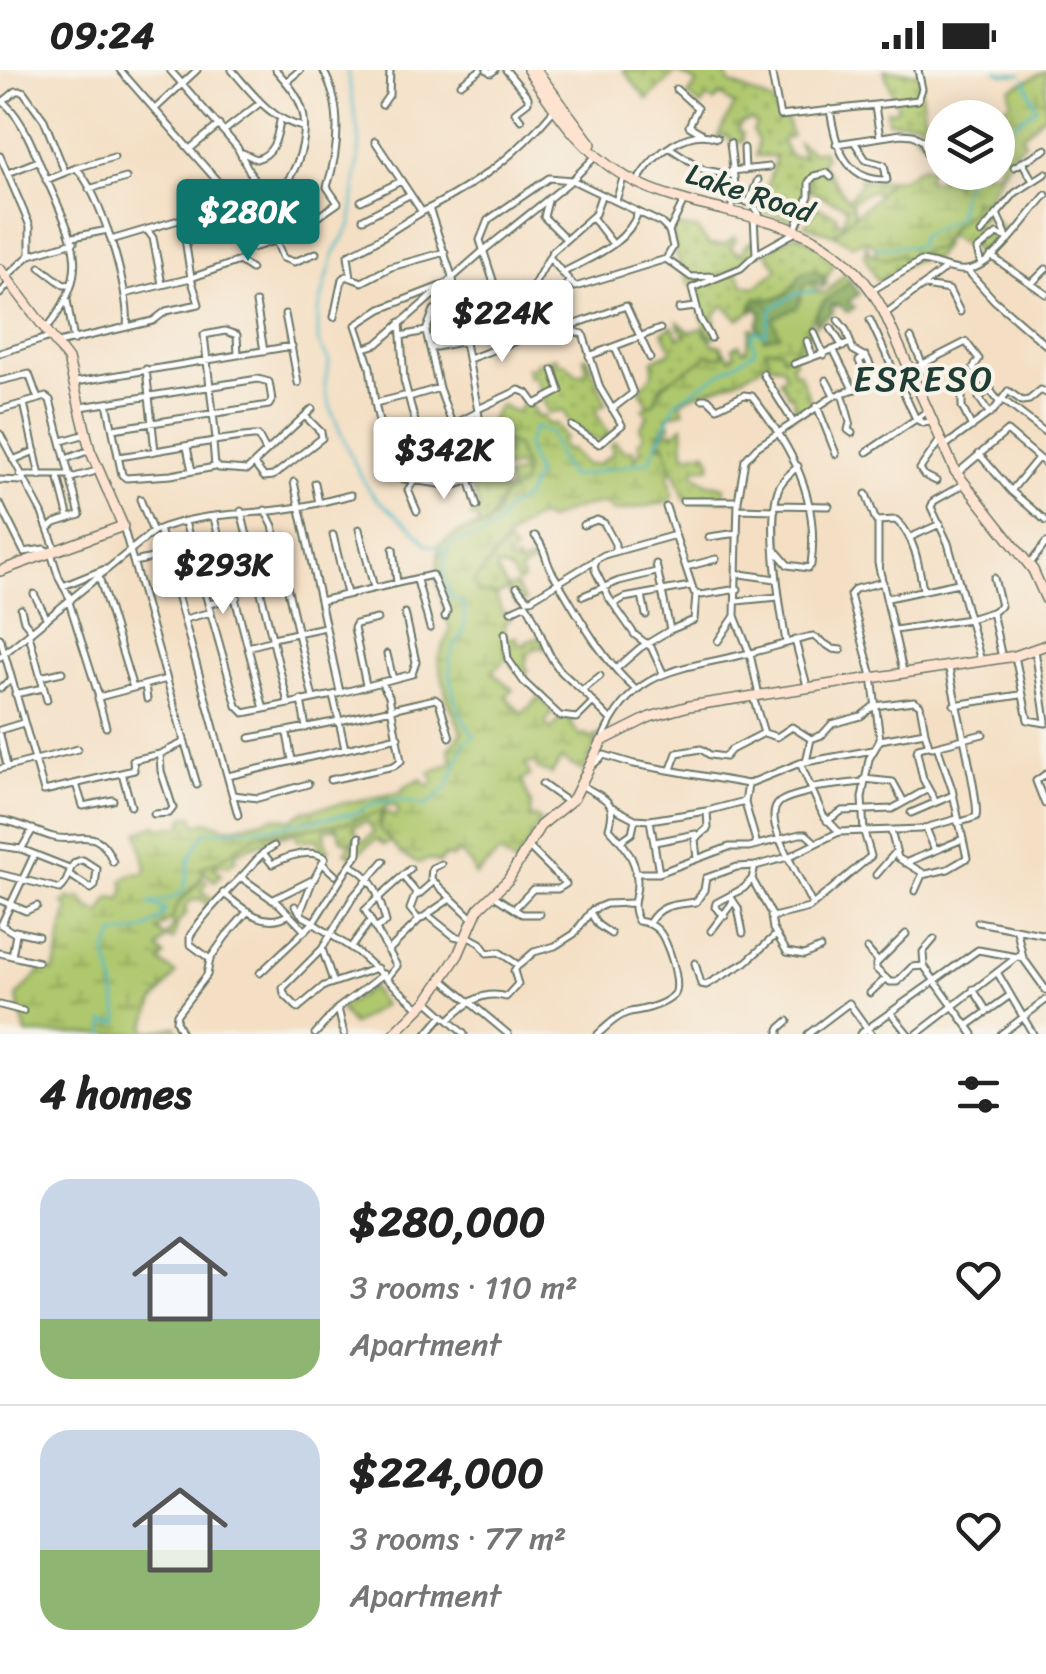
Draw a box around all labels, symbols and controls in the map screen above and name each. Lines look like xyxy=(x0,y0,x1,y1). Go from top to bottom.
text: 09:24 xyxy=(50,2,155,69)
map controls xyxy=(925,100,1015,190)
button: layers xyxy=(925,100,1015,190)
street label: Lake Road xyxy=(679,147,823,240)
pin: $280K xyxy=(178,179,318,264)
text: $280K xyxy=(199,183,297,240)
pin: $224K xyxy=(432,280,572,365)
text: $224K xyxy=(453,284,551,341)
district label: ESRESO xyxy=(853,348,995,410)
pin: $342K xyxy=(374,417,514,502)
text: $342K xyxy=(395,421,493,478)
pin: $293K xyxy=(153,532,293,617)
text: $293K xyxy=(175,536,271,593)
text: 4 homes xyxy=(40,1057,192,1131)
icon: filters xyxy=(951,1067,1006,1122)
text: $280,000 xyxy=(350,1185,545,1259)
icon: home xyxy=(120,1219,240,1339)
icon: heart xyxy=(951,1252,1006,1307)
text: 3 rooms · 110 m² xyxy=(350,1259,578,1316)
text: Apartment xyxy=(350,1316,501,1373)
text: $224,000 xyxy=(350,1436,544,1510)
icon: home xyxy=(120,1470,240,1590)
icon: heart xyxy=(951,1503,1006,1558)
text: 3 rooms · 77 m² xyxy=(350,1510,566,1567)
text: Apartment xyxy=(350,1567,501,1624)

